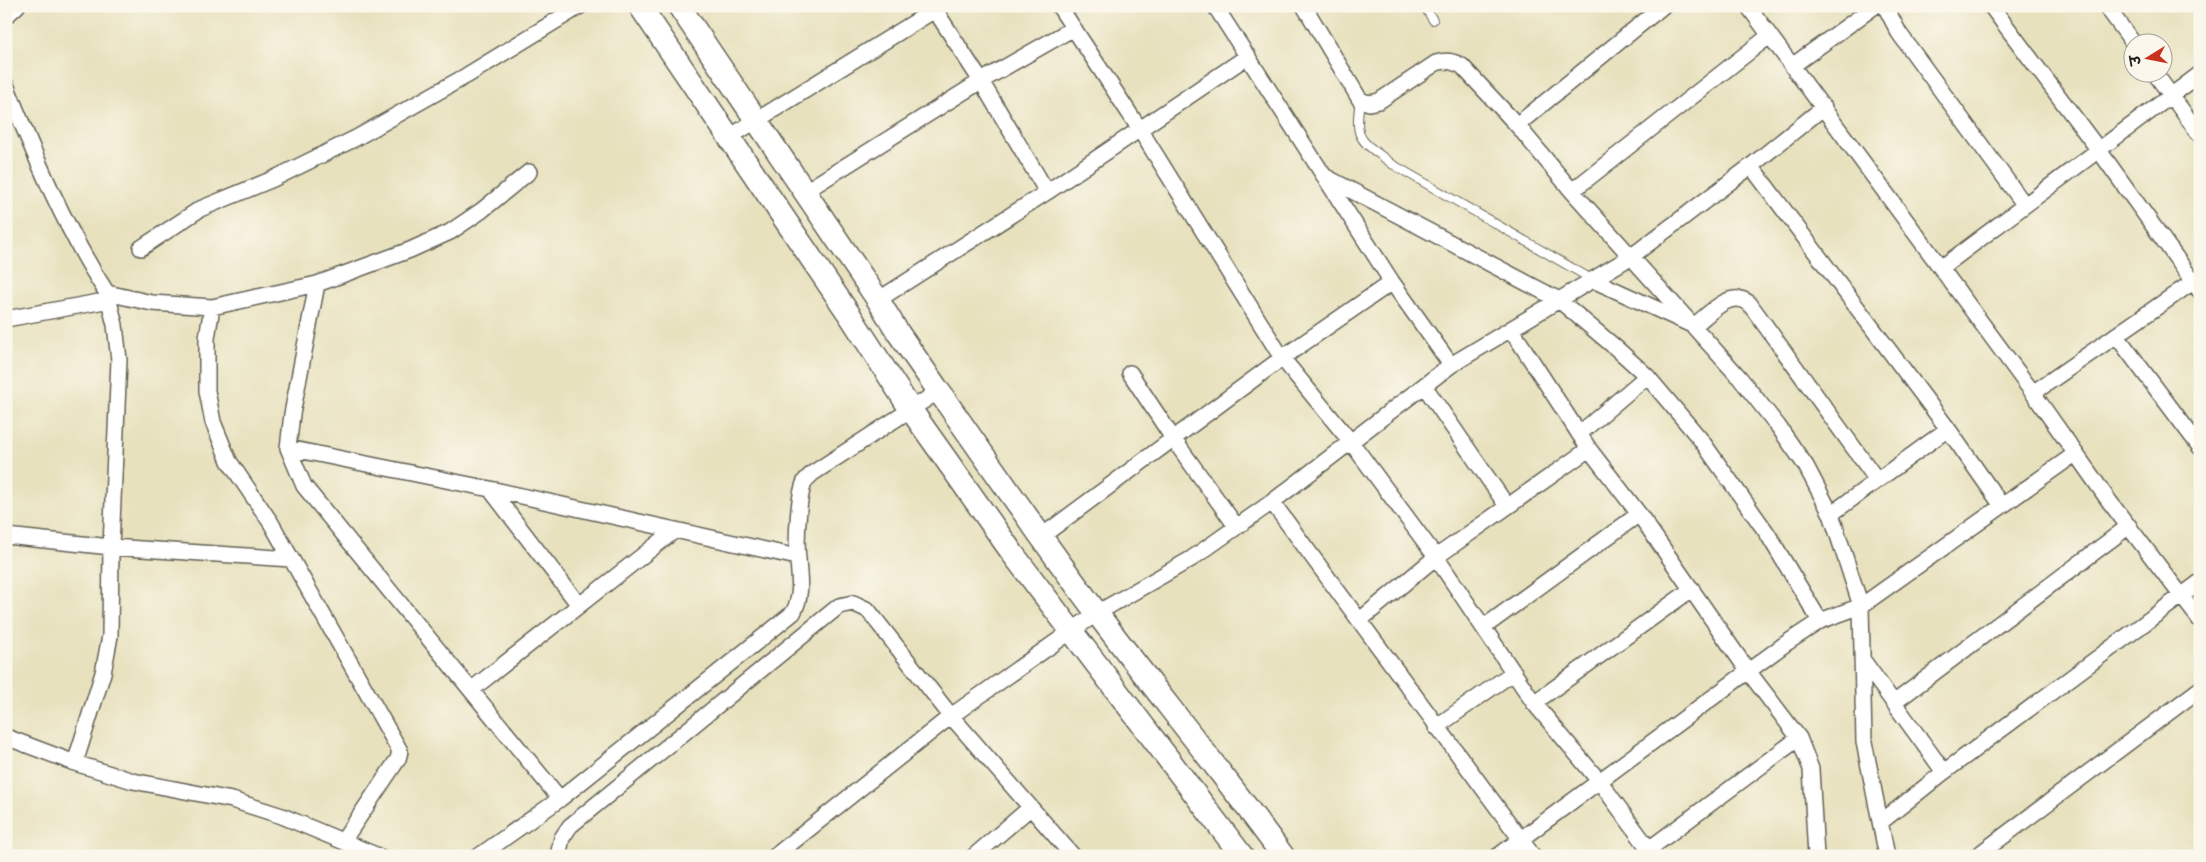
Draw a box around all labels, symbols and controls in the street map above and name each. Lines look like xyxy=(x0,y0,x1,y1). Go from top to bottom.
north arrow xyxy=(2124,32,2174,82)
text: उ xyxy=(2124,52,2145,69)

